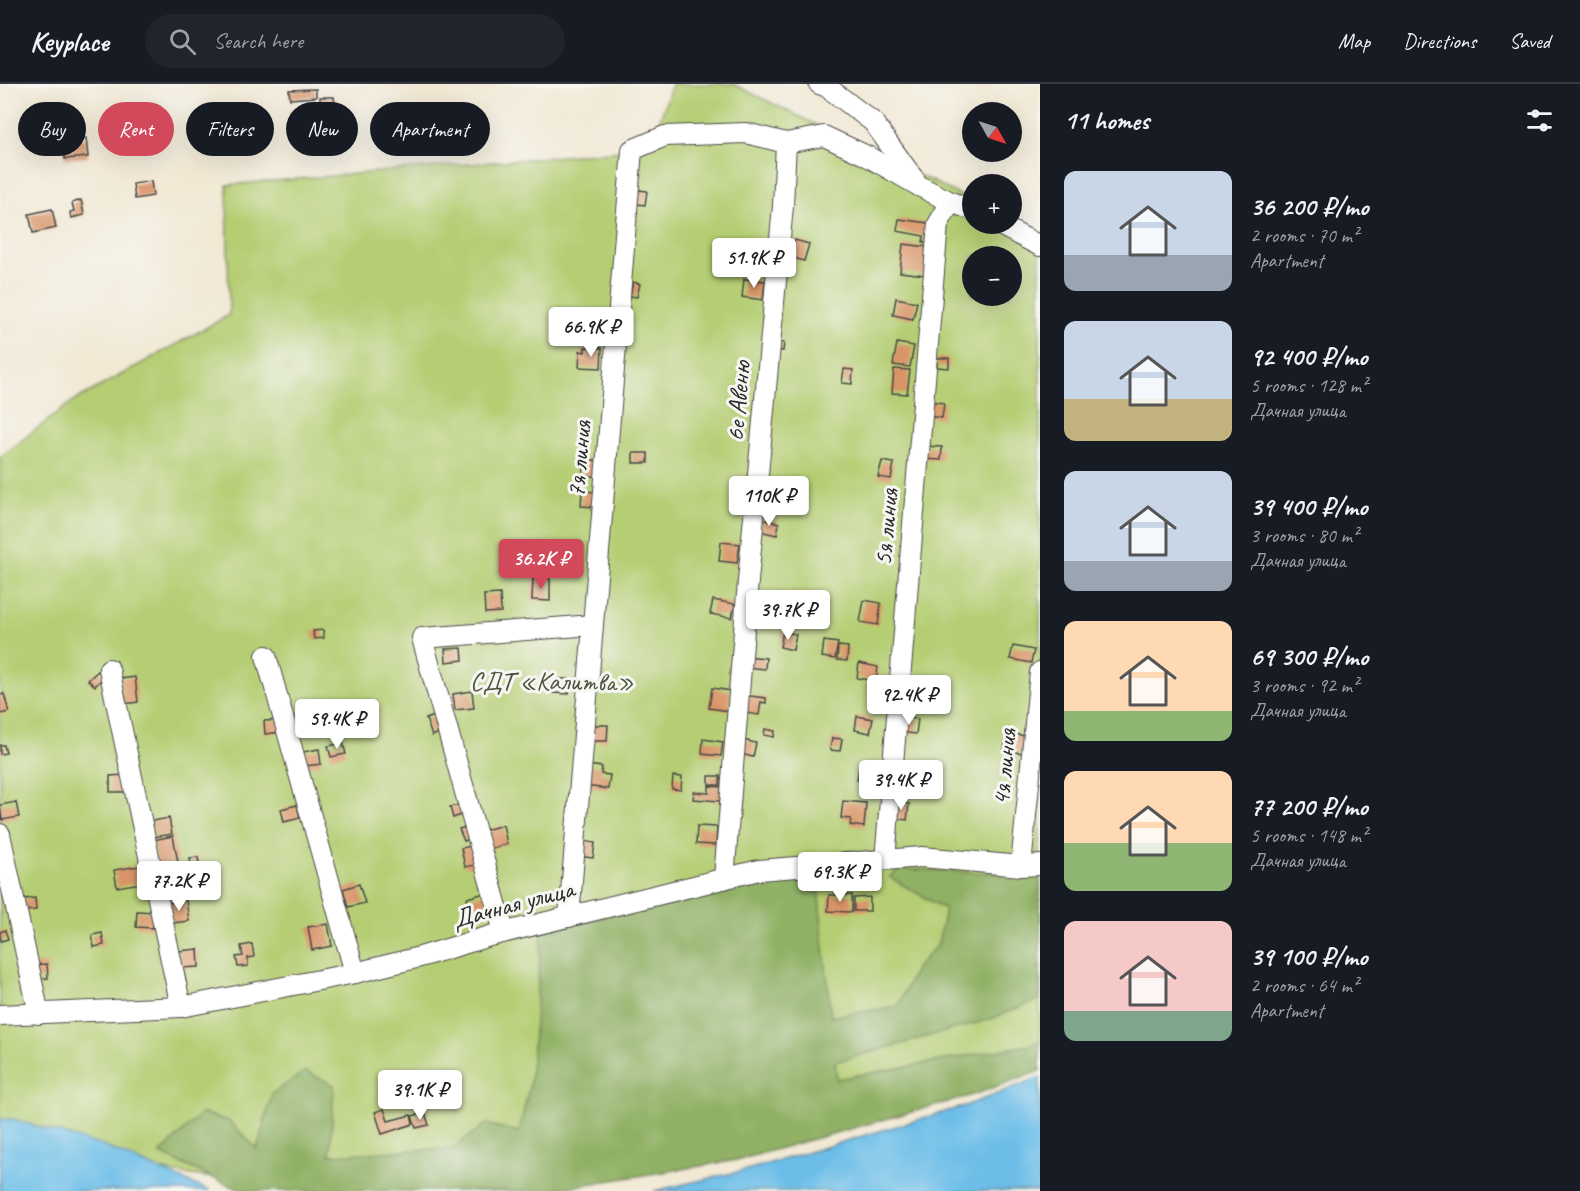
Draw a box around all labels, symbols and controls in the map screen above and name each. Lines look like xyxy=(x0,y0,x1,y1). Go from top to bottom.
search box xyxy=(145,14,565,68)
text: Keyplace xyxy=(30,24,109,59)
icon: search xyxy=(166,25,199,58)
text: Search here xyxy=(214,27,303,55)
text: Map xyxy=(1338,28,1370,54)
text: Directions xyxy=(1403,28,1476,54)
text: Saved xyxy=(1509,28,1550,54)
chip: Buy xyxy=(18,102,86,156)
chip: Rent xyxy=(98,102,174,156)
chip: Filters xyxy=(186,102,274,156)
chip: New xyxy=(286,102,358,156)
chip: Apartment xyxy=(370,102,490,156)
north arrow xyxy=(962,102,1022,162)
map controls xyxy=(962,102,1022,306)
text: 11 homes xyxy=(1064,104,1149,137)
icon: filters xyxy=(1523,104,1556,137)
button: + xyxy=(962,174,1022,234)
text: 36 200 ₽/mo xyxy=(1250,190,1368,223)
icon: home xyxy=(1112,195,1184,267)
text: 2 rooms · 70 m² xyxy=(1250,223,1358,248)
pin: 51.9K ₽ xyxy=(699,238,809,289)
text: 51.9K ₽ xyxy=(726,245,782,270)
button: − xyxy=(962,246,1022,306)
text: Apartment xyxy=(1250,248,1323,273)
pin: 66.9K ₽ xyxy=(536,307,646,358)
text: 66.9K ₽ xyxy=(563,314,619,339)
text: 92 400 ₽/mo xyxy=(1250,340,1368,373)
icon: home xyxy=(1112,345,1184,417)
street label: 6е Авеню xyxy=(718,358,758,443)
text: 5 rooms · 128 m² xyxy=(1250,373,1367,398)
text: Дачная улица xyxy=(1250,398,1346,423)
street label: 7я линия xyxy=(559,418,599,499)
pin: 110K ₽ xyxy=(720,476,818,527)
text: 110K ₽ xyxy=(743,483,795,508)
street label: 5я линия xyxy=(866,486,906,567)
text: 39 400 ₽/mo xyxy=(1250,490,1368,523)
icon: home xyxy=(1112,495,1184,567)
text: 3 rooms · 80 m² xyxy=(1250,523,1358,548)
pin: 36.2K ₽ xyxy=(486,539,596,590)
text: 36.2K ₽ xyxy=(513,546,569,571)
text: Дачная улица xyxy=(1250,548,1346,573)
pin: 39.7K ₽ xyxy=(733,590,843,641)
text: 39.7K ₽ xyxy=(760,597,816,622)
text: 69 300 ₽/mo xyxy=(1250,640,1368,673)
icon: home xyxy=(1112,645,1184,717)
park label: СДТ «Калитва» xyxy=(470,665,634,698)
text: 3 rooms · 92 m² xyxy=(1250,673,1358,698)
pin: 92.4K ₽ xyxy=(854,675,964,726)
text: 92.4K ₽ xyxy=(881,682,937,707)
text: Дачная улица xyxy=(1250,698,1346,723)
pin: 59.4K ₽ xyxy=(282,699,392,750)
text: 59.4K ₽ xyxy=(309,706,365,731)
street label: 4я линия xyxy=(984,726,1024,807)
pin: 39.4K ₽ xyxy=(846,760,956,811)
text: 39.4K ₽ xyxy=(873,767,929,792)
text: 77 200 ₽/mo xyxy=(1250,790,1368,823)
icon: home xyxy=(1112,795,1184,867)
text: 5 rooms · 148 m² xyxy=(1250,823,1367,848)
text: Дачная улица xyxy=(1250,848,1346,873)
pin: 69.3K ₽ xyxy=(785,852,895,903)
text: 69.3K ₽ xyxy=(812,859,868,884)
pin: 77.2K ₽ xyxy=(124,861,234,912)
text: 77.2K ₽ xyxy=(151,868,207,893)
street label: Дачная улица xyxy=(449,871,580,936)
text: 39 100 ₽/mo xyxy=(1250,940,1368,973)
icon: home xyxy=(1112,945,1184,1017)
text: 2 rooms · 64 m² xyxy=(1250,973,1358,998)
text: Apartment xyxy=(1250,998,1323,1023)
pin: 39.1K ₽ xyxy=(365,1070,475,1121)
text: 39.1K ₽ xyxy=(392,1077,448,1102)

